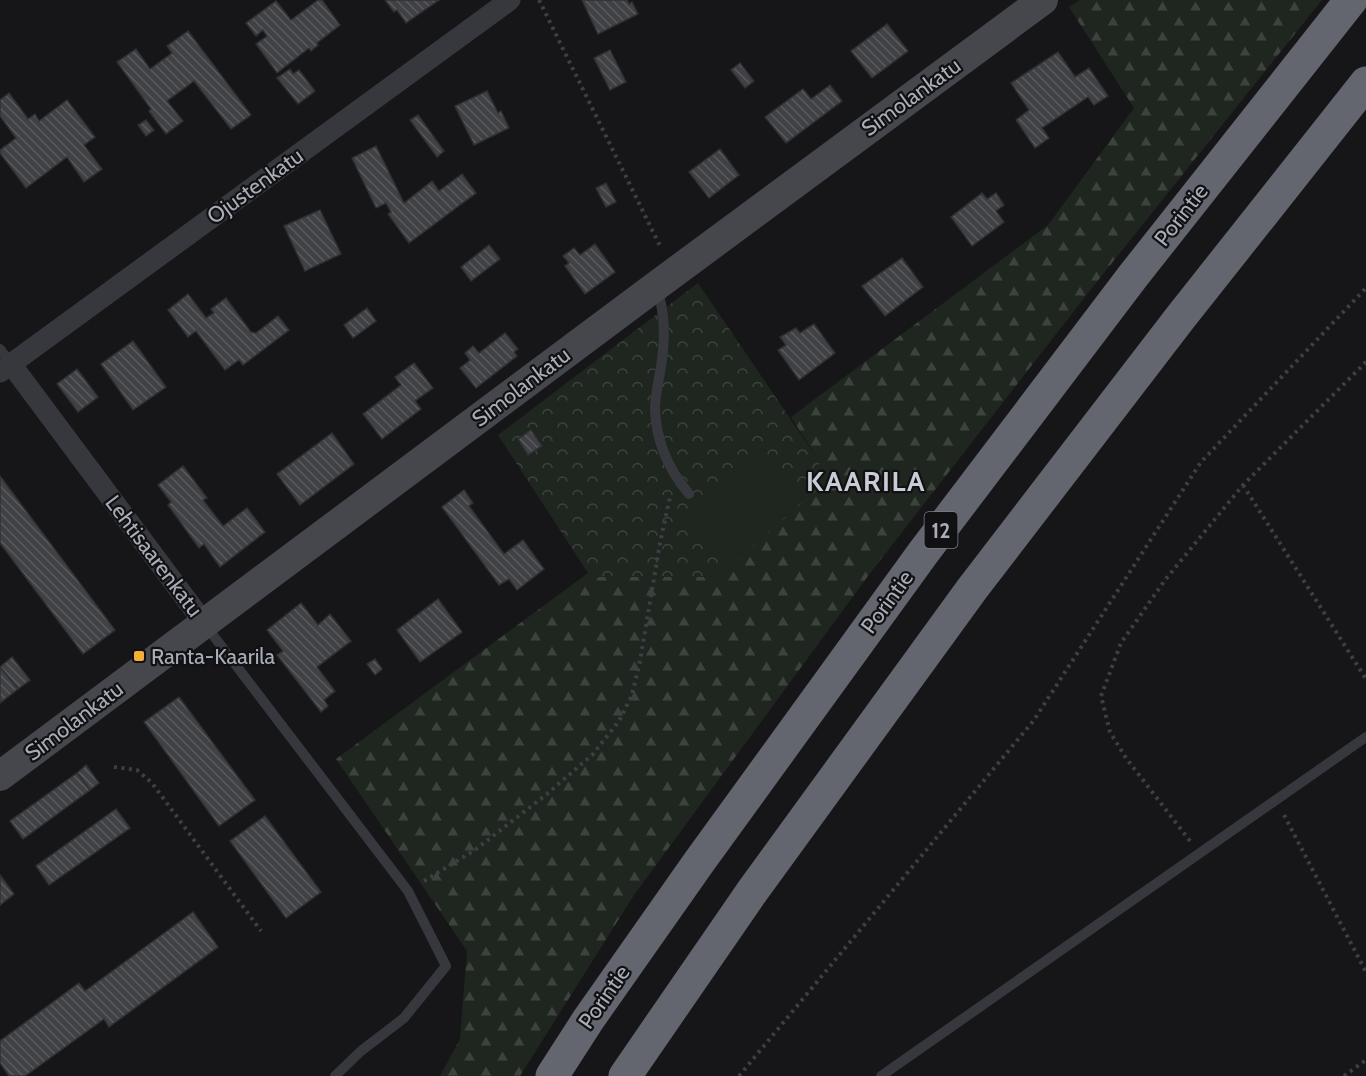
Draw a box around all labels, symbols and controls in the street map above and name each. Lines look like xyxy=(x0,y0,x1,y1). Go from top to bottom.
street label: Simolankatu xyxy=(856,52,966,142)
street label: Ojustenkatu xyxy=(202,142,308,230)
street label: Porintie xyxy=(1148,179,1214,251)
street label: Simolankatu xyxy=(467,341,575,433)
district label: KAARILA xyxy=(806,464,926,498)
street label: Lehtisaarenkatu xyxy=(99,490,209,622)
road number: 12 xyxy=(924,512,958,548)
street label: Porintie xyxy=(855,565,919,639)
place label: Ranta-Kaarila xyxy=(151,643,276,670)
marker: Ranta-Kaarila xyxy=(132,649,146,663)
street label: Simolankatu xyxy=(20,675,128,767)
street label: Porintie xyxy=(572,960,636,1034)

